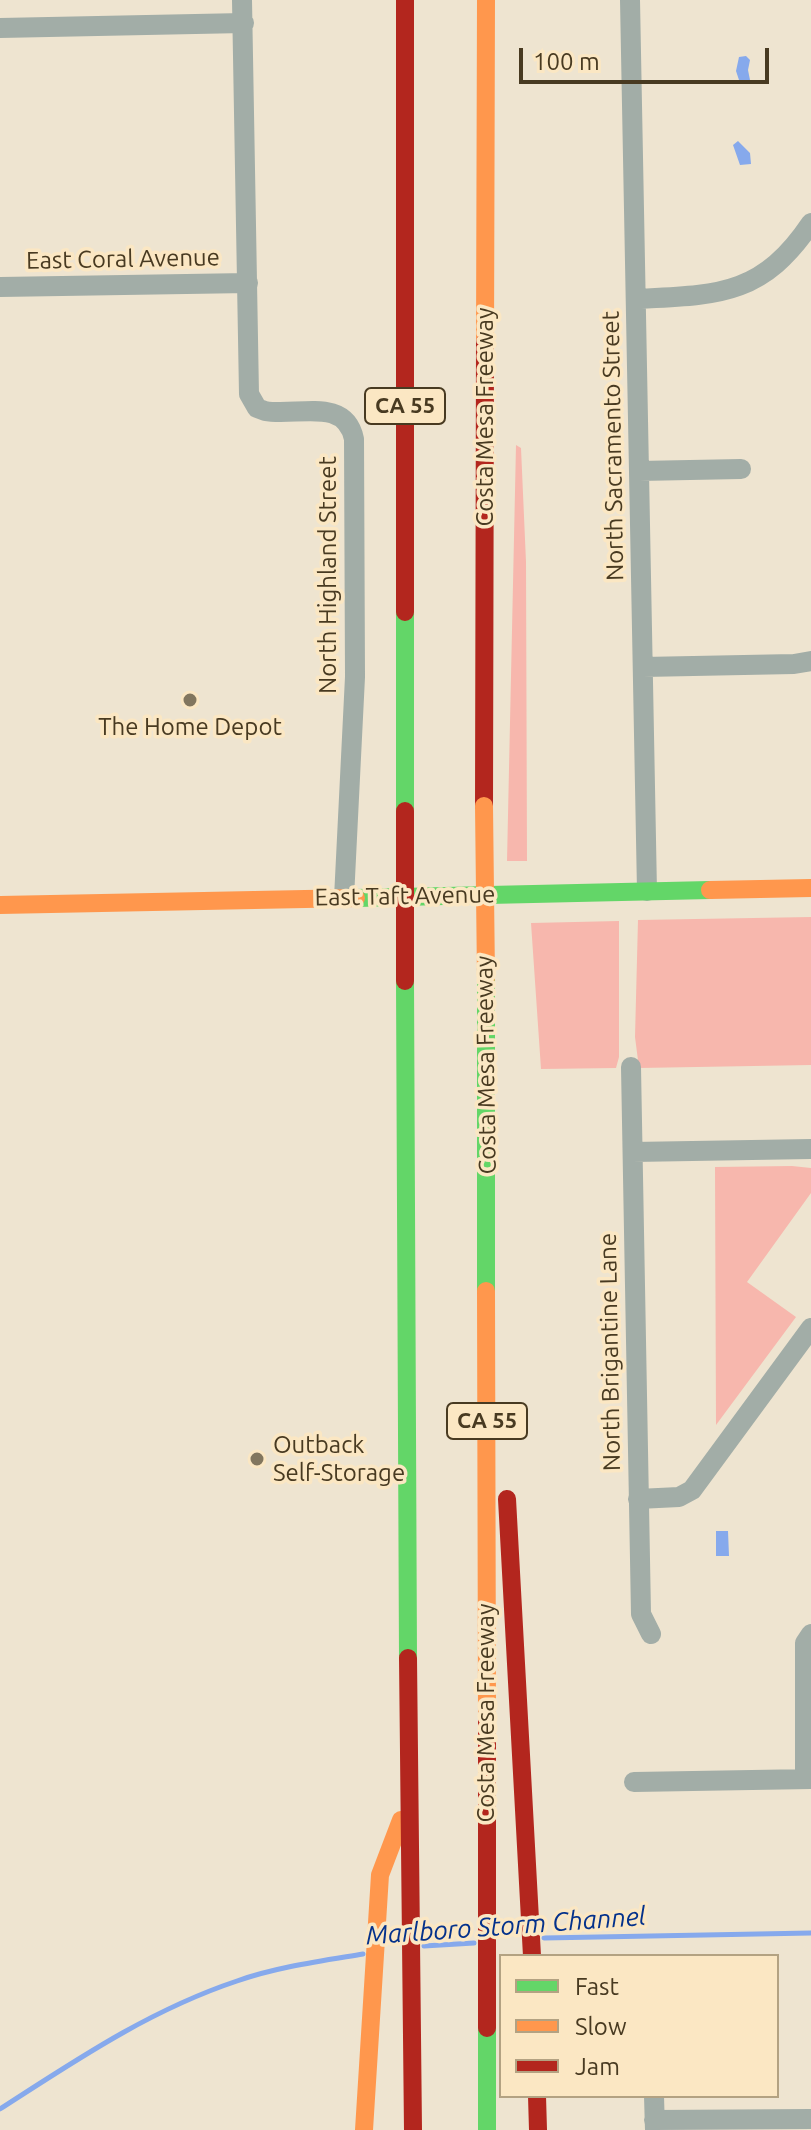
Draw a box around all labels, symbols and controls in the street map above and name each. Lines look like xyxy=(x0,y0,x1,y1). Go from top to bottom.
scale bar xyxy=(523,32,773,82)
text: 100 m xyxy=(533,48,600,75)
street label: East Coral Avenue xyxy=(26,243,220,275)
street label: Costa Mesa Freeway xyxy=(471,308,499,526)
street label: North Sacramento Street xyxy=(596,311,630,581)
road number: CA 55 xyxy=(365,388,445,424)
street label: North Highland Street xyxy=(314,456,342,694)
marker: The Home Depot xyxy=(181,691,199,709)
place label: The Home Depot xyxy=(98,713,282,741)
street label: East Taft Avenue xyxy=(314,880,496,912)
street label: Costa Mesa Freeway xyxy=(470,955,502,1175)
street label: North Brigantine Lane xyxy=(594,1233,626,1471)
road number: CA 55 xyxy=(447,1403,527,1439)
place label: Outback Self-Storage xyxy=(273,1431,405,1487)
marker: Outback Self-Storage xyxy=(248,1450,266,1468)
street label: Costa Mesa Freeway xyxy=(472,1604,500,1822)
water label: Marlboro Storm Channel xyxy=(365,1901,647,1951)
legend xyxy=(499,1954,779,2098)
text: Fast xyxy=(575,1973,619,2000)
text: Slow xyxy=(575,2013,627,2040)
text: Jam xyxy=(575,2053,620,2080)

